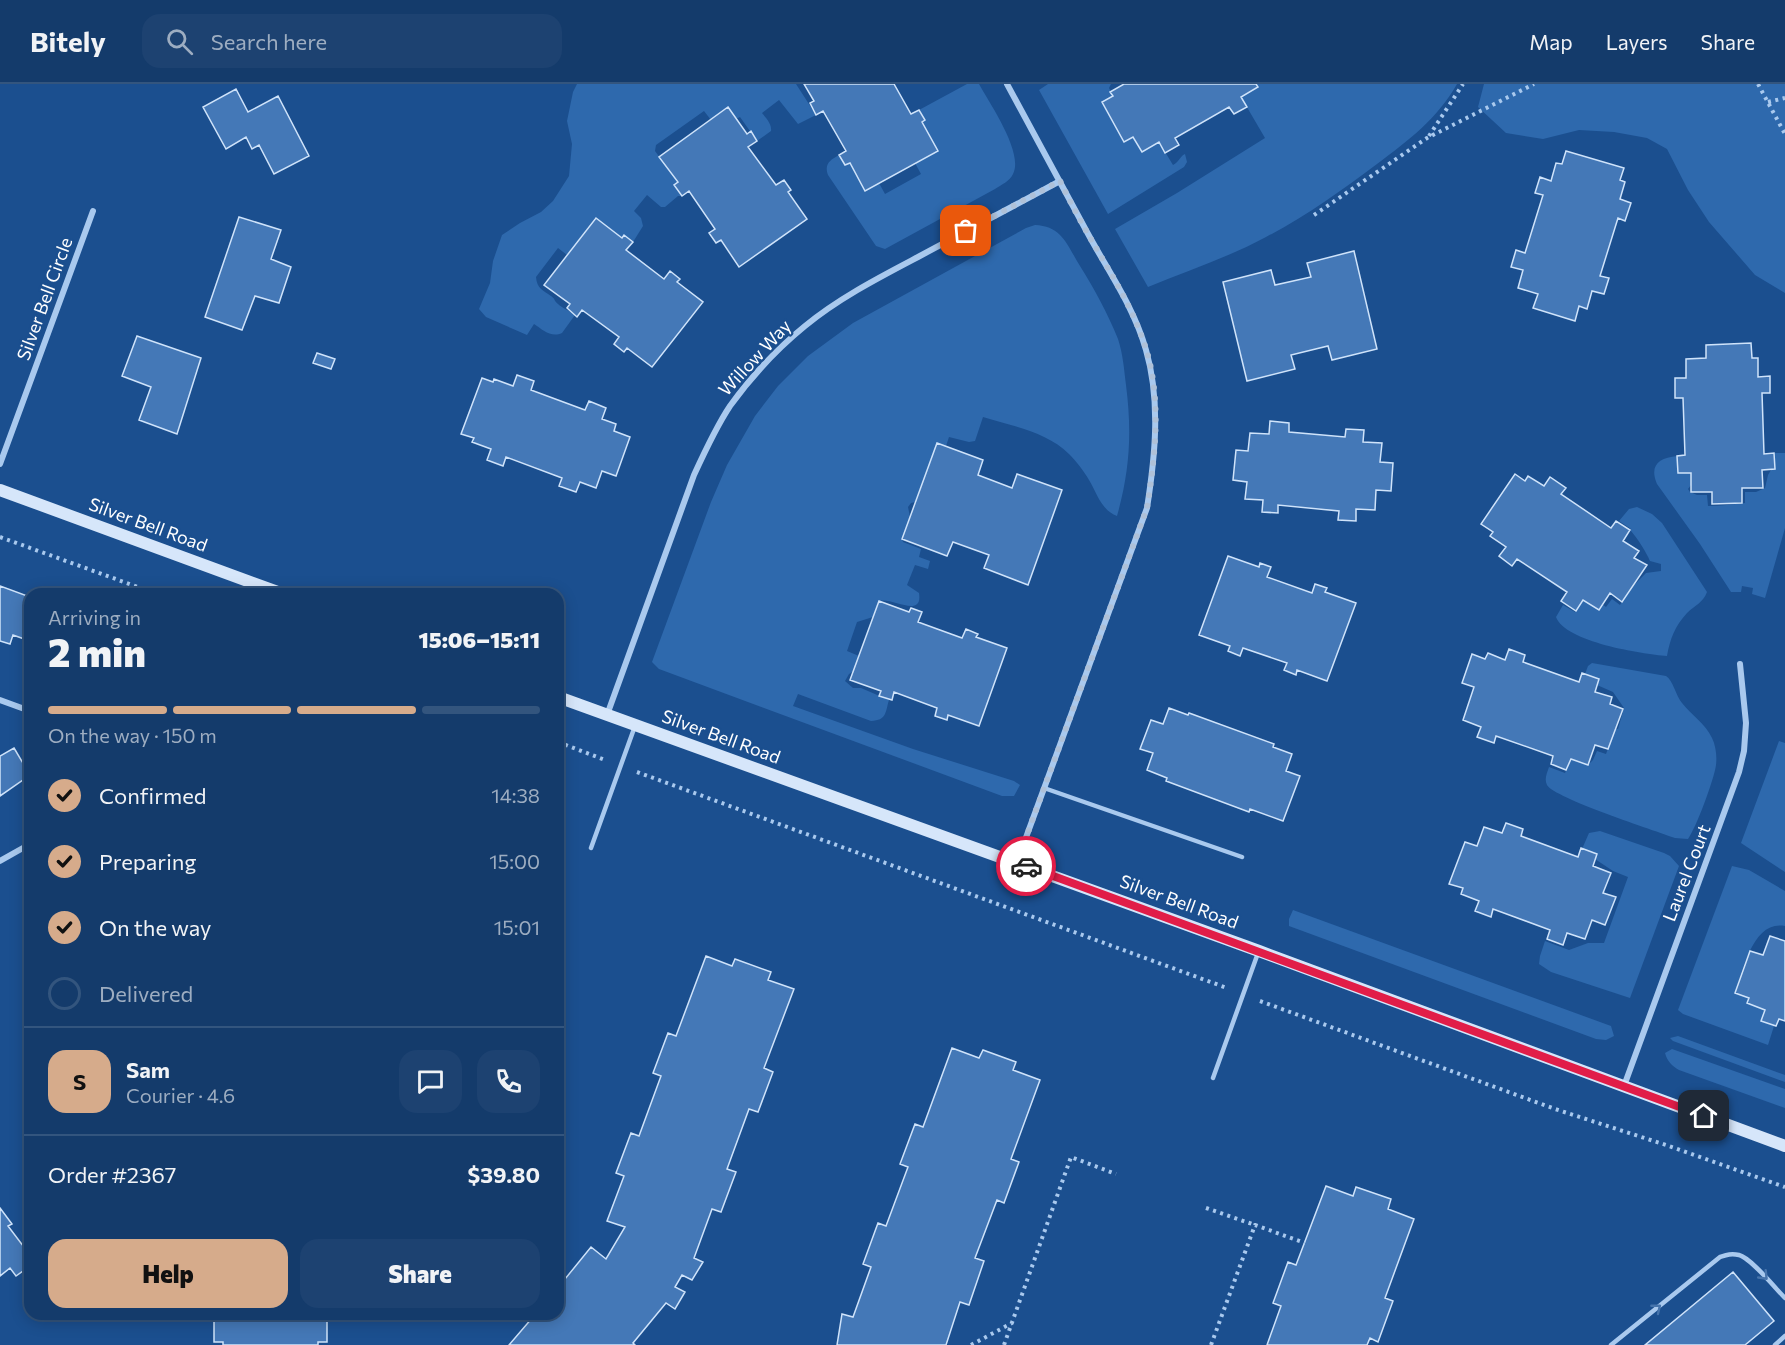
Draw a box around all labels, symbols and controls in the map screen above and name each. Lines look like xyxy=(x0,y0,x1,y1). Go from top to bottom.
search box xyxy=(142,14,562,68)
text: Bitely xyxy=(30,24,106,58)
icon: search xyxy=(163,25,196,58)
text: Search here xyxy=(211,28,327,55)
text: Map xyxy=(1529,29,1573,54)
text: Layers xyxy=(1606,29,1668,54)
text: Share xyxy=(1701,29,1755,54)
pin xyxy=(940,205,991,256)
icon: bag xyxy=(949,214,982,247)
street label: Silver Bell Circle xyxy=(12,234,77,363)
street label: Willow Way xyxy=(713,315,795,400)
street label: Silver Bell Road xyxy=(86,492,211,556)
text: Arriving in xyxy=(48,605,141,629)
text: 15:06–15:11 xyxy=(418,626,540,653)
text: 2 min xyxy=(48,627,146,675)
street label: Silver Bell Road xyxy=(659,704,784,768)
text: On the way · 150 m xyxy=(48,723,217,747)
icon: check xyxy=(48,779,81,812)
text: Confirmed xyxy=(99,782,206,809)
text: 14:38 xyxy=(491,783,540,807)
street label: Laurel Court xyxy=(1658,821,1715,924)
courier xyxy=(996,836,1056,896)
icon: check xyxy=(48,845,81,878)
text: Preparing xyxy=(99,848,196,875)
text: 15:00 xyxy=(489,849,540,873)
icon: car xyxy=(1010,850,1043,883)
street label: Silver Bell Road xyxy=(1117,869,1242,933)
icon: check xyxy=(48,911,81,944)
text: On the way xyxy=(99,914,211,941)
text: 15:01 xyxy=(494,915,540,939)
text: Delivered xyxy=(99,980,193,1007)
button: chat xyxy=(399,1050,462,1113)
button: phone xyxy=(477,1050,540,1113)
text: Sam xyxy=(126,1056,170,1083)
text: S xyxy=(73,1068,86,1095)
text: Courier · 4.6 xyxy=(126,1083,235,1107)
pin xyxy=(1678,1090,1729,1141)
icon: home xyxy=(1687,1099,1720,1132)
text: Order #2367 xyxy=(48,1161,176,1188)
text: $39.80 xyxy=(468,1161,540,1188)
button: Help xyxy=(48,1239,288,1308)
button: Share xyxy=(300,1239,540,1308)
one-way arrow xyxy=(1756,1268,1767,1279)
one-way arrow xyxy=(1650,1305,1661,1316)

